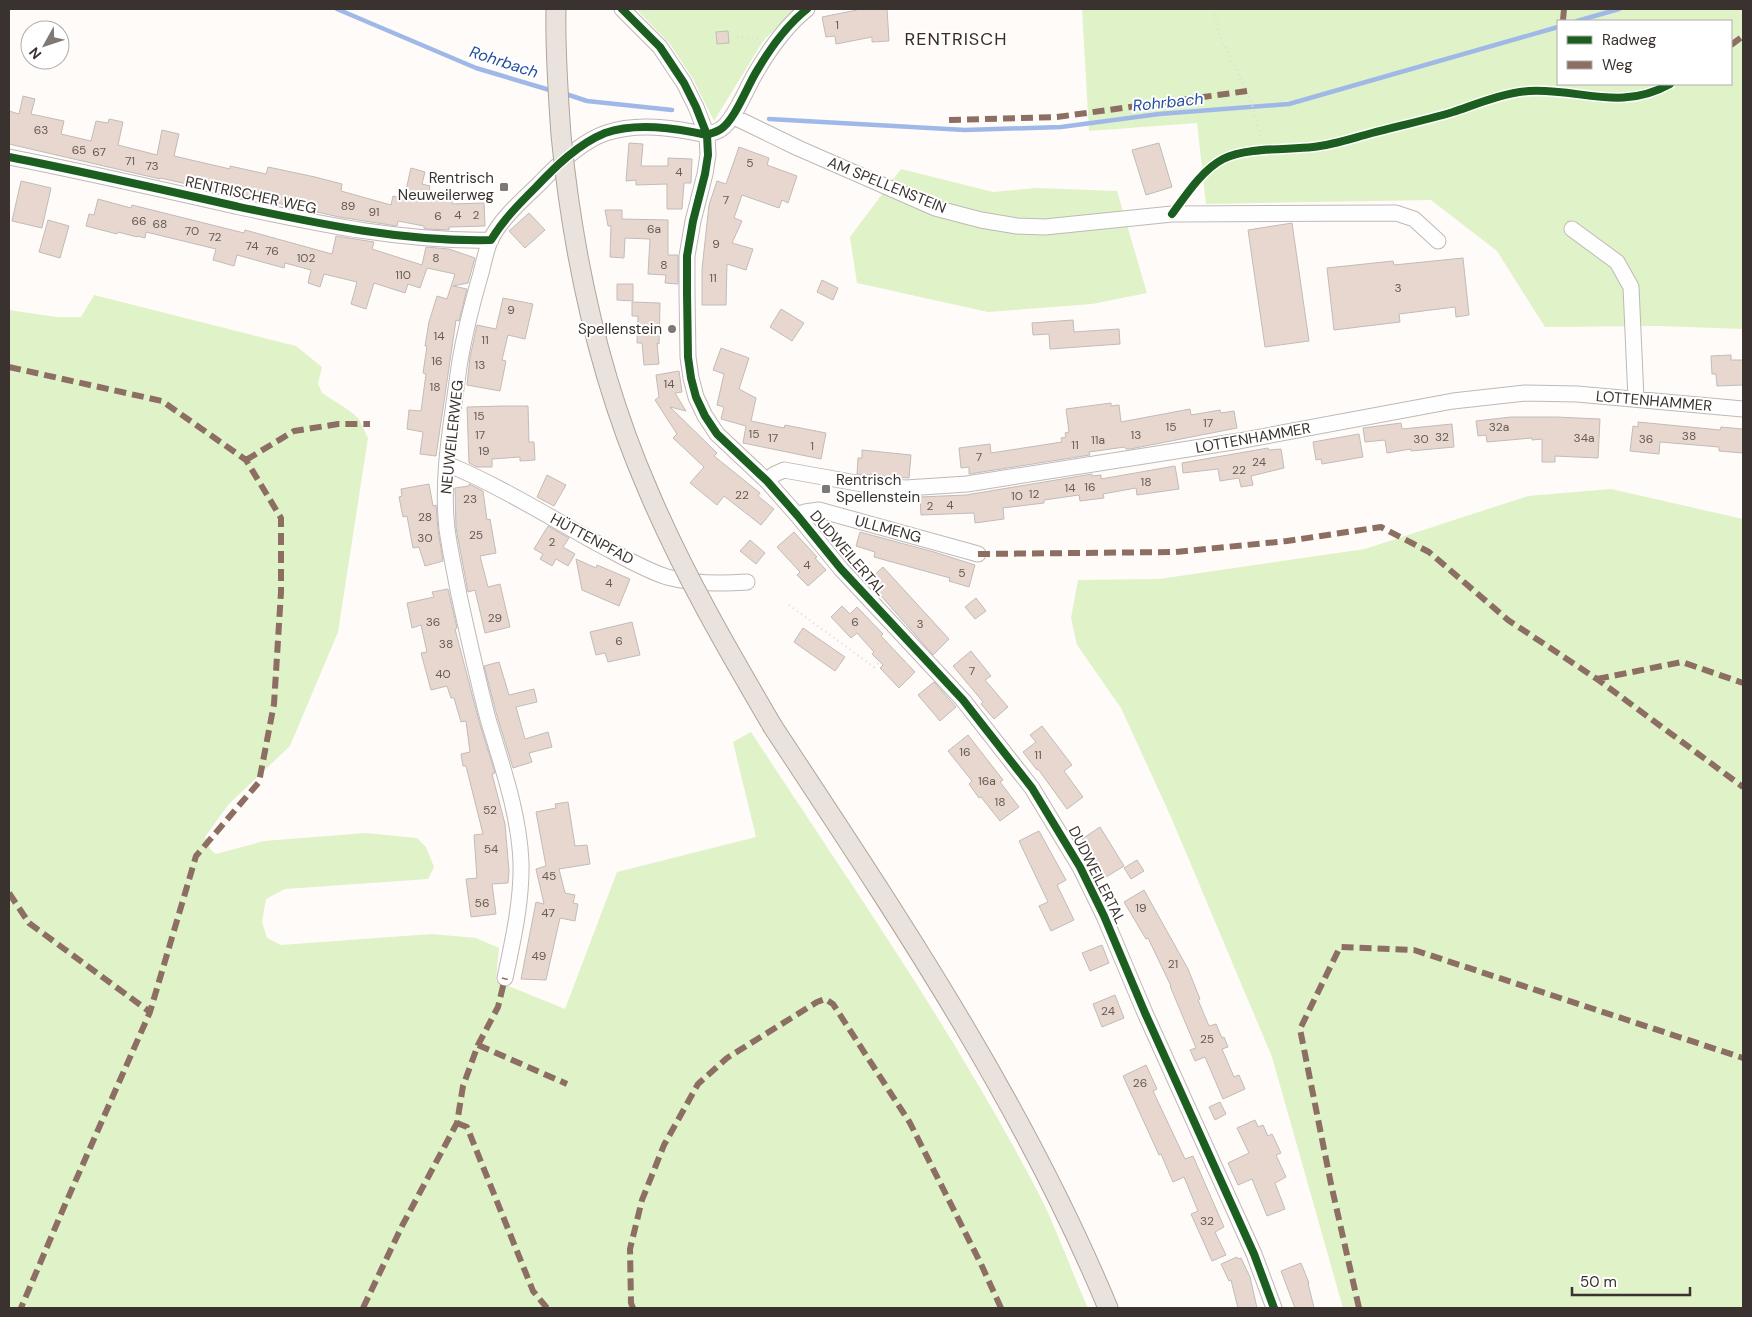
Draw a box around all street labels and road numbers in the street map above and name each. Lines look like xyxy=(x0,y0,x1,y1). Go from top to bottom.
street label: AM SPELLENSTEIN xyxy=(825,152,949,218)
street label: RENTRISCHER WEG xyxy=(183,171,319,219)
street label: NEUWEILERWEG xyxy=(436,379,468,495)
street label: LOTTENHAMMER xyxy=(1595,386,1713,416)
street label: LOTTENHAMMER xyxy=(1194,418,1312,458)
street label: DUDWEILERTAL xyxy=(805,506,891,600)
street label: HÜTTENPFAD xyxy=(547,509,637,569)
street label: ULLMENG xyxy=(852,510,924,548)
street label: DUDWEILERTAL xyxy=(1064,823,1130,927)

